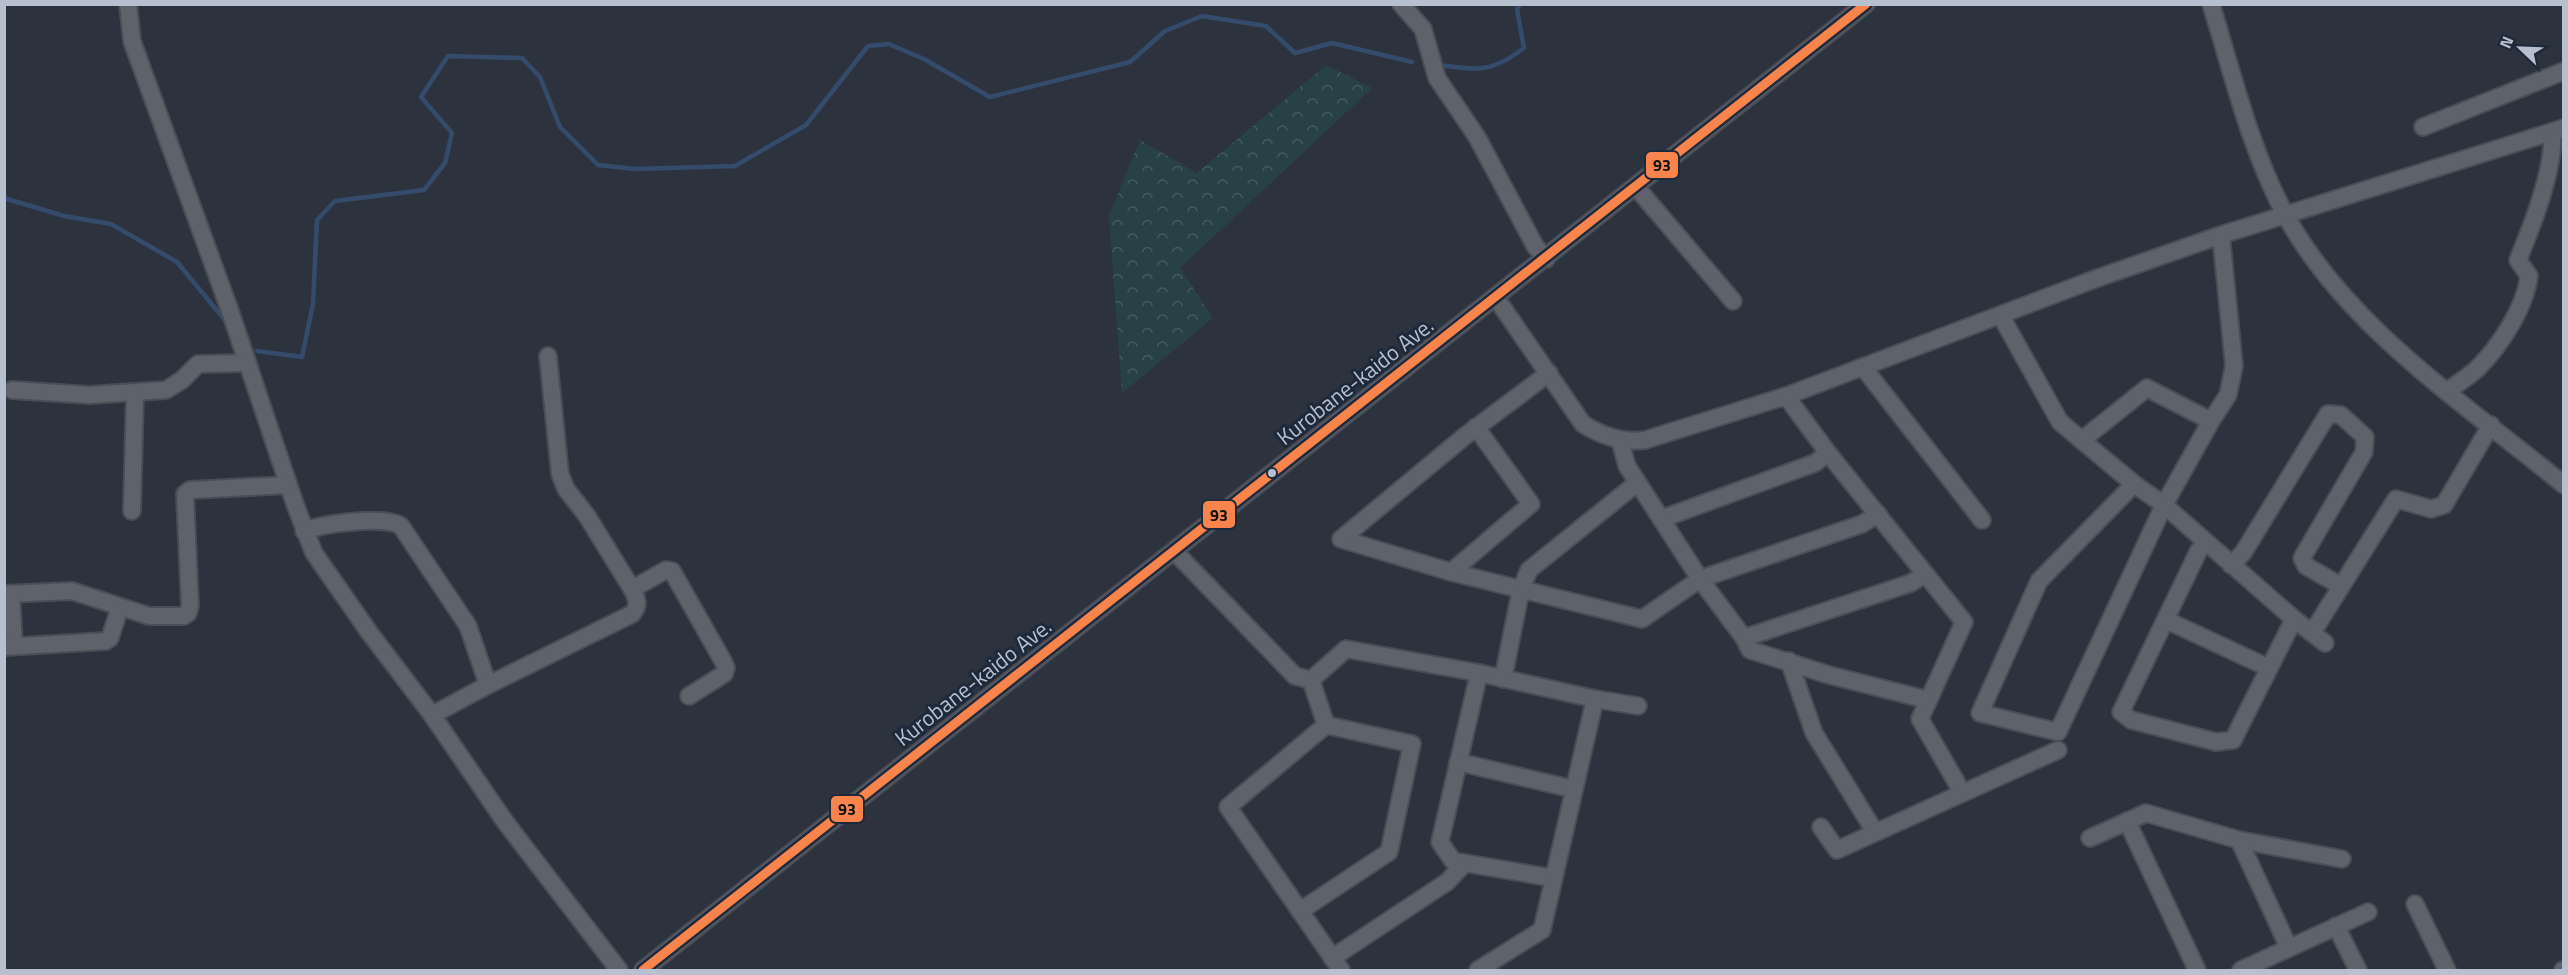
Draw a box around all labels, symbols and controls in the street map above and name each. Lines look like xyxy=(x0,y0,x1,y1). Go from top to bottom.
north arrow xyxy=(2490,18,2550,78)
text: N xyxy=(2493,32,2519,52)
line badge: 93 xyxy=(1645,151,1679,179)
text: 93 xyxy=(1653,153,1671,177)
street label: Kurobane-kaido Ave. xyxy=(1269,309,1441,453)
unlabelled marker xyxy=(1266,467,1278,479)
line badge: 93 xyxy=(1202,500,1236,529)
text: 93 xyxy=(1210,503,1228,527)
street label: Kurobane-kaido Ave. xyxy=(887,610,1059,754)
line badge: 93 xyxy=(830,795,864,823)
text: 93 xyxy=(838,797,856,821)

